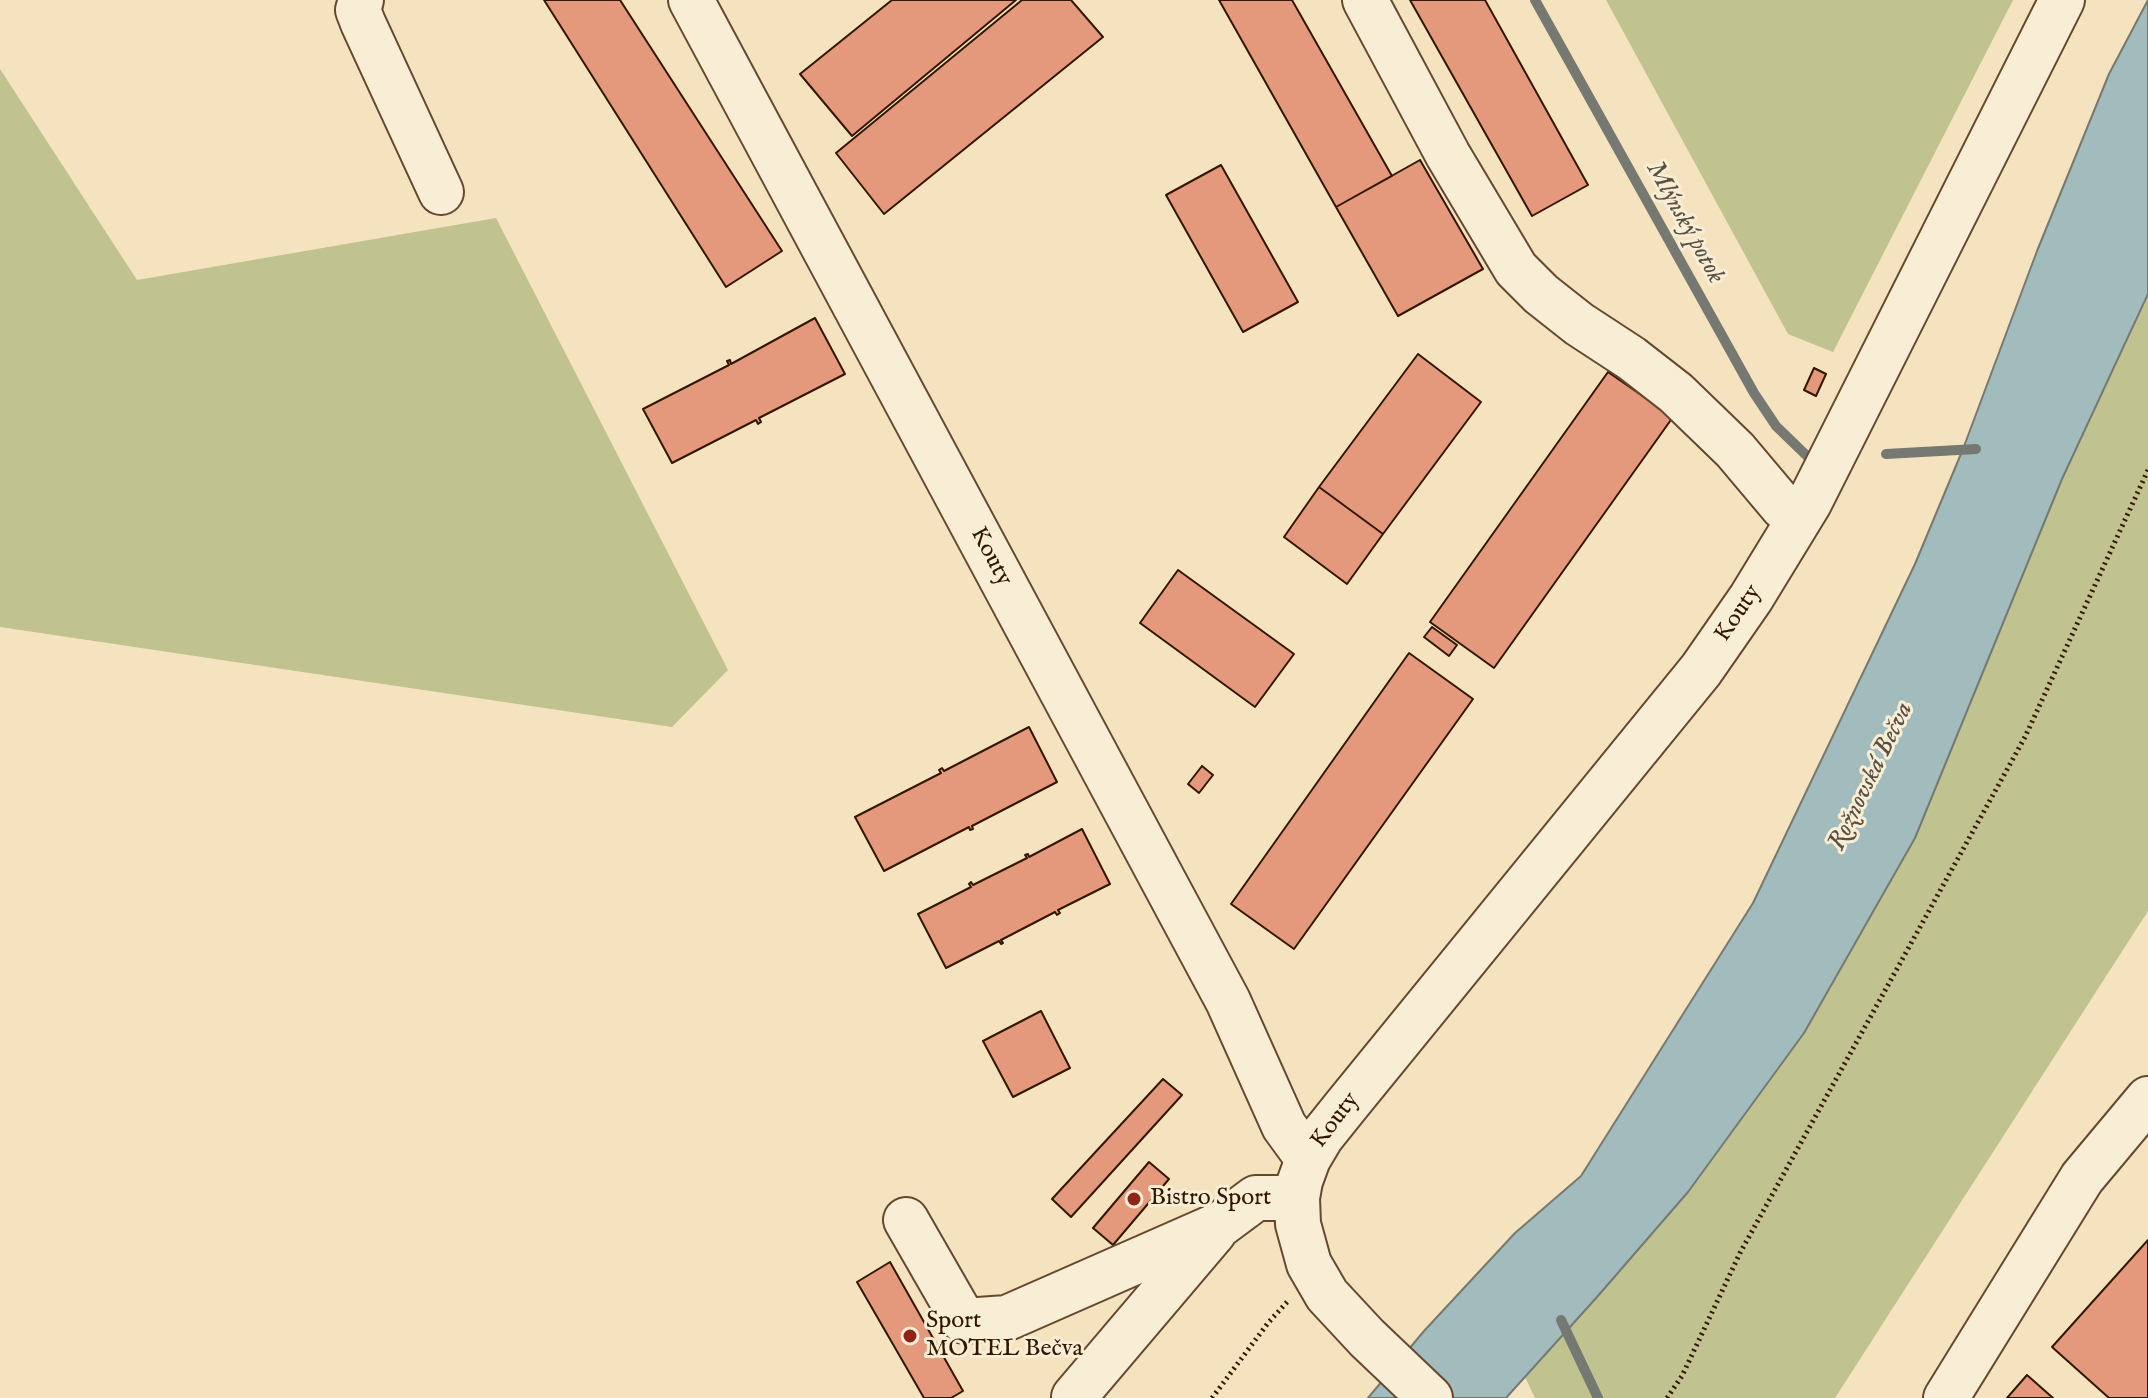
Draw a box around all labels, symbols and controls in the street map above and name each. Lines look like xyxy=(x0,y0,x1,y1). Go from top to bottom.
water label: Mlýnský potok xyxy=(1638,156,1730,290)
street label: Kouty xyxy=(963,523,1017,591)
street label: Kouty xyxy=(1710,580,1768,648)
water label: Rožnovská Bečva xyxy=(1823,698,1921,856)
street label: Kouty xyxy=(1306,1087,1366,1155)
place label: Bistro Sport xyxy=(1150,1185,1271,1213)
marker: Bistro Sport xyxy=(1125,1190,1143,1208)
place label: Sport MOTEL Bečva xyxy=(926,1308,1083,1364)
marker: Sport MOTEL Bečva xyxy=(901,1327,919,1345)

